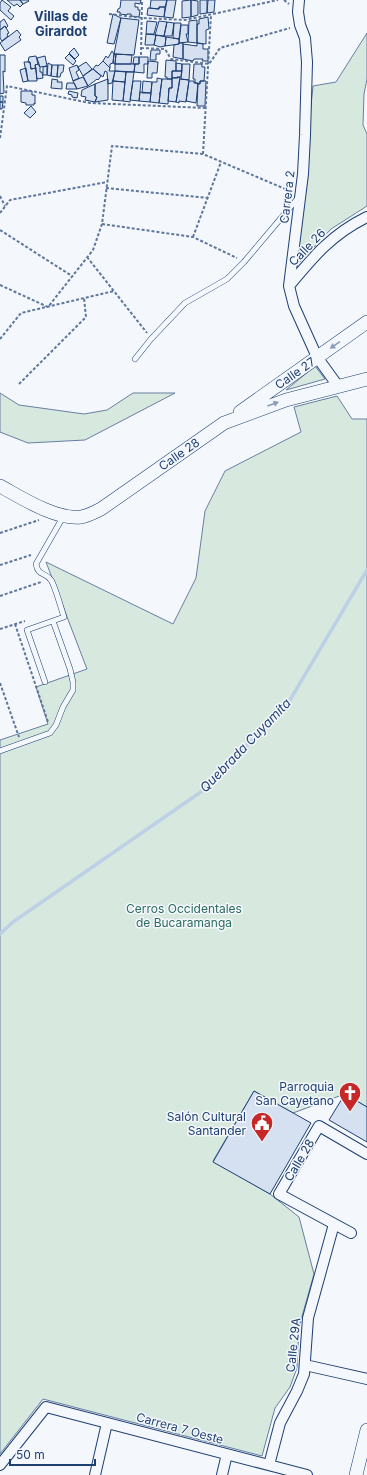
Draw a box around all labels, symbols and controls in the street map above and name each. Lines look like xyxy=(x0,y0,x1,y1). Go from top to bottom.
district label: Villas de Girardot xyxy=(34,8,88,39)
street label: Carrera 2 xyxy=(276,170,298,224)
street label: Calle 26 xyxy=(285,225,329,269)
one-way arrow xyxy=(330,341,340,349)
street label: Calle 27 xyxy=(272,354,318,392)
one-way arrow xyxy=(268,401,280,407)
street label: Calle 28 xyxy=(156,435,202,473)
water label: Quebrada Cuyamita xyxy=(196,695,294,795)
park label: Cerros Occidentales de Bucaramanga xyxy=(126,901,242,930)
place label: Parroquia San Cayetano xyxy=(255,1079,334,1108)
church icon: Parroquia San Cayetano xyxy=(337,1080,363,1113)
place label: Salón Cultural Santander xyxy=(167,1109,246,1138)
public building icon: Salón Cultural Santander xyxy=(249,1110,275,1143)
street label: Calle 28 xyxy=(281,1136,317,1184)
street label: Calle 29A xyxy=(283,1317,303,1373)
street label: Carrera 7 Oeste xyxy=(135,1409,225,1447)
scale bar xyxy=(10,1441,95,1467)
text: 50 m xyxy=(16,1447,45,1462)

